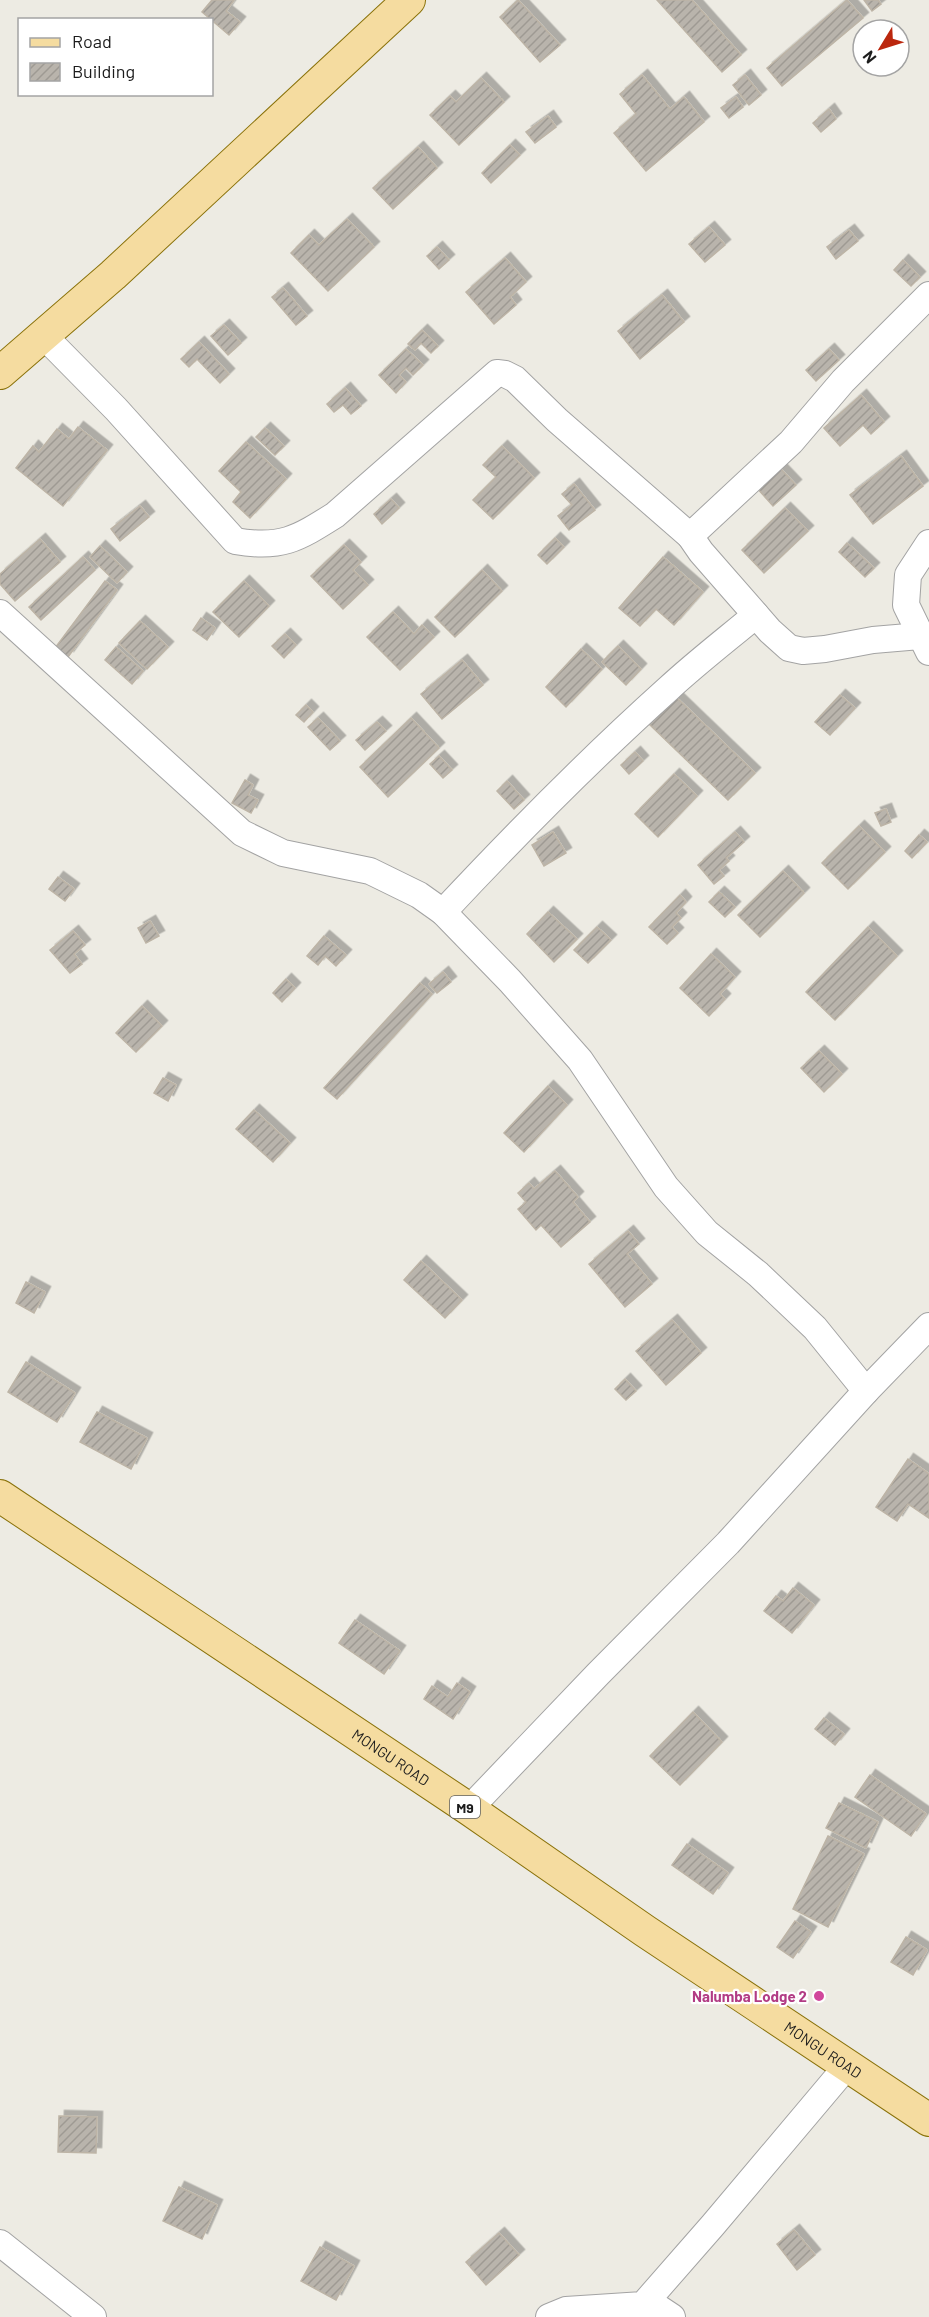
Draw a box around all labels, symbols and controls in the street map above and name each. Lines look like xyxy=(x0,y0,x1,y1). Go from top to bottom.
legend xyxy=(18,18,213,96)
north arrow xyxy=(851,18,911,78)
text: Road xyxy=(72,30,112,52)
text: N xyxy=(858,48,880,68)
text: Building xyxy=(72,60,135,82)
street label: MONGU ROAD xyxy=(349,1725,433,1789)
road number: M9 xyxy=(450,1796,480,1818)
place label: Nalumba Lodge 2 xyxy=(692,1987,807,2005)
marker: Nalumba Lodge 2 xyxy=(812,1989,826,2003)
street label: MONGU ROAD xyxy=(781,2017,865,2082)

